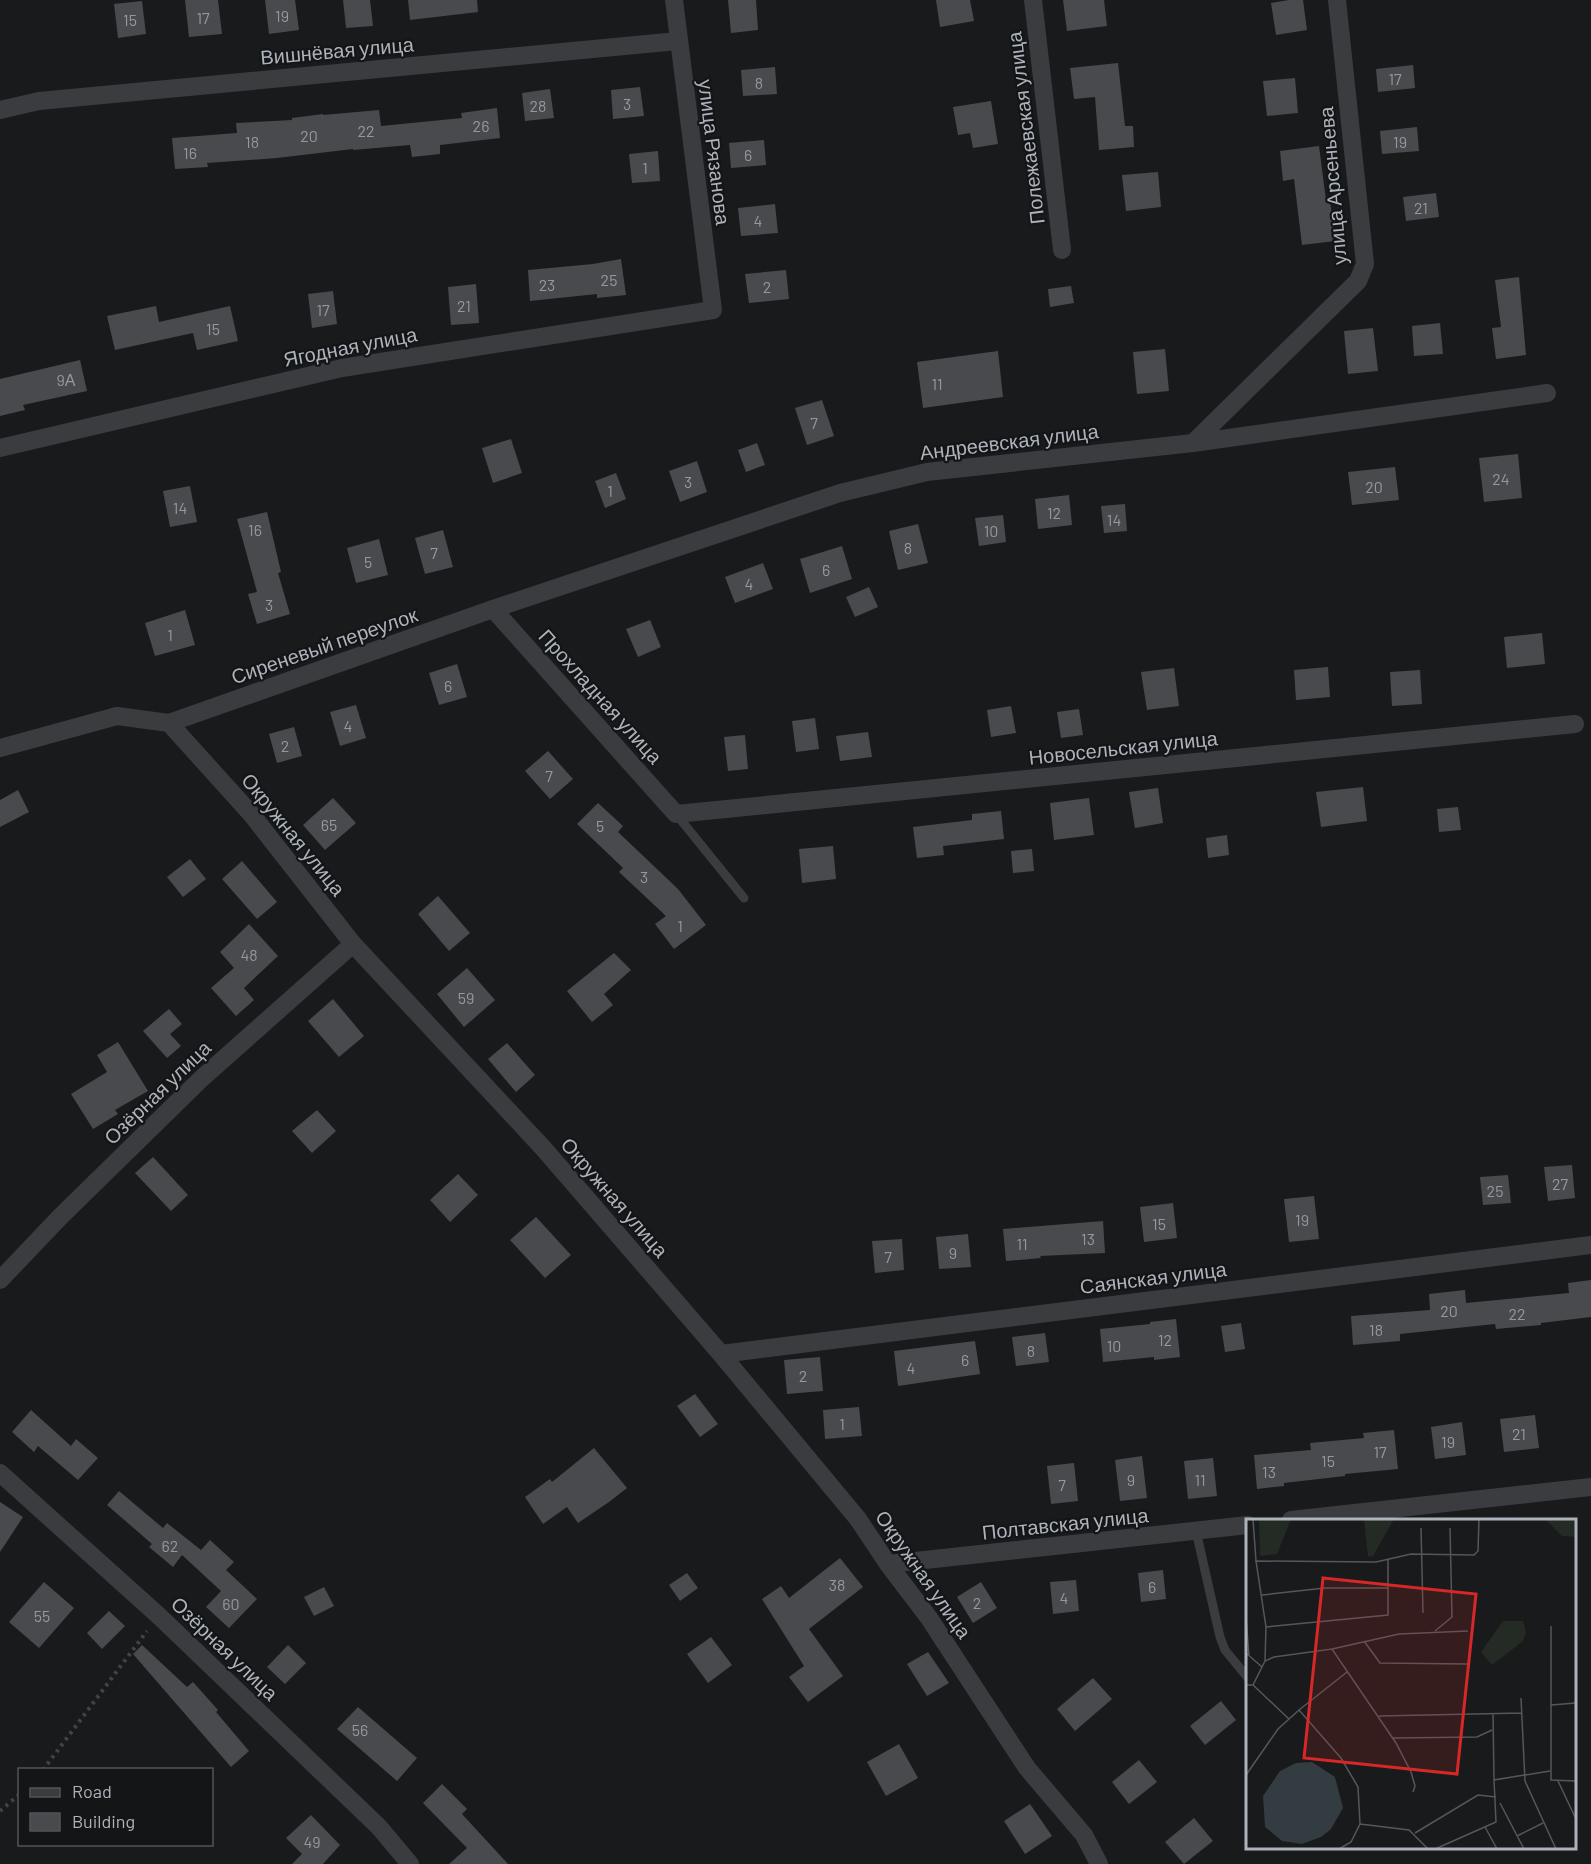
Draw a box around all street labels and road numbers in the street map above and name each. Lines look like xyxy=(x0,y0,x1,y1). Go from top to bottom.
street label: Полежаевская улица xyxy=(1001,30,1049,226)
street label: Вишнёвая улица xyxy=(259,31,416,69)
street label: улица Рязанова xyxy=(694,78,736,227)
street label: улица Арсеньева xyxy=(1313,105,1351,266)
street label: Ягодная улица xyxy=(281,321,420,371)
street label: Андреевская улица xyxy=(918,418,1101,464)
street label: Сиреневый переулок xyxy=(228,602,421,688)
street label: Прохладная улица xyxy=(534,624,668,769)
street label: Новосельская улица xyxy=(1027,725,1219,769)
street label: Окружная улица xyxy=(237,768,351,901)
street label: Озёрная улица xyxy=(99,1034,216,1149)
street label: Окружная улица xyxy=(556,1132,674,1262)
street label: Саянская улица xyxy=(1078,1256,1229,1298)
street label: Полтавская улица xyxy=(981,1502,1150,1544)
street label: Окружная улица xyxy=(871,1505,978,1643)
street label: Озёрная улица xyxy=(167,1591,284,1706)

